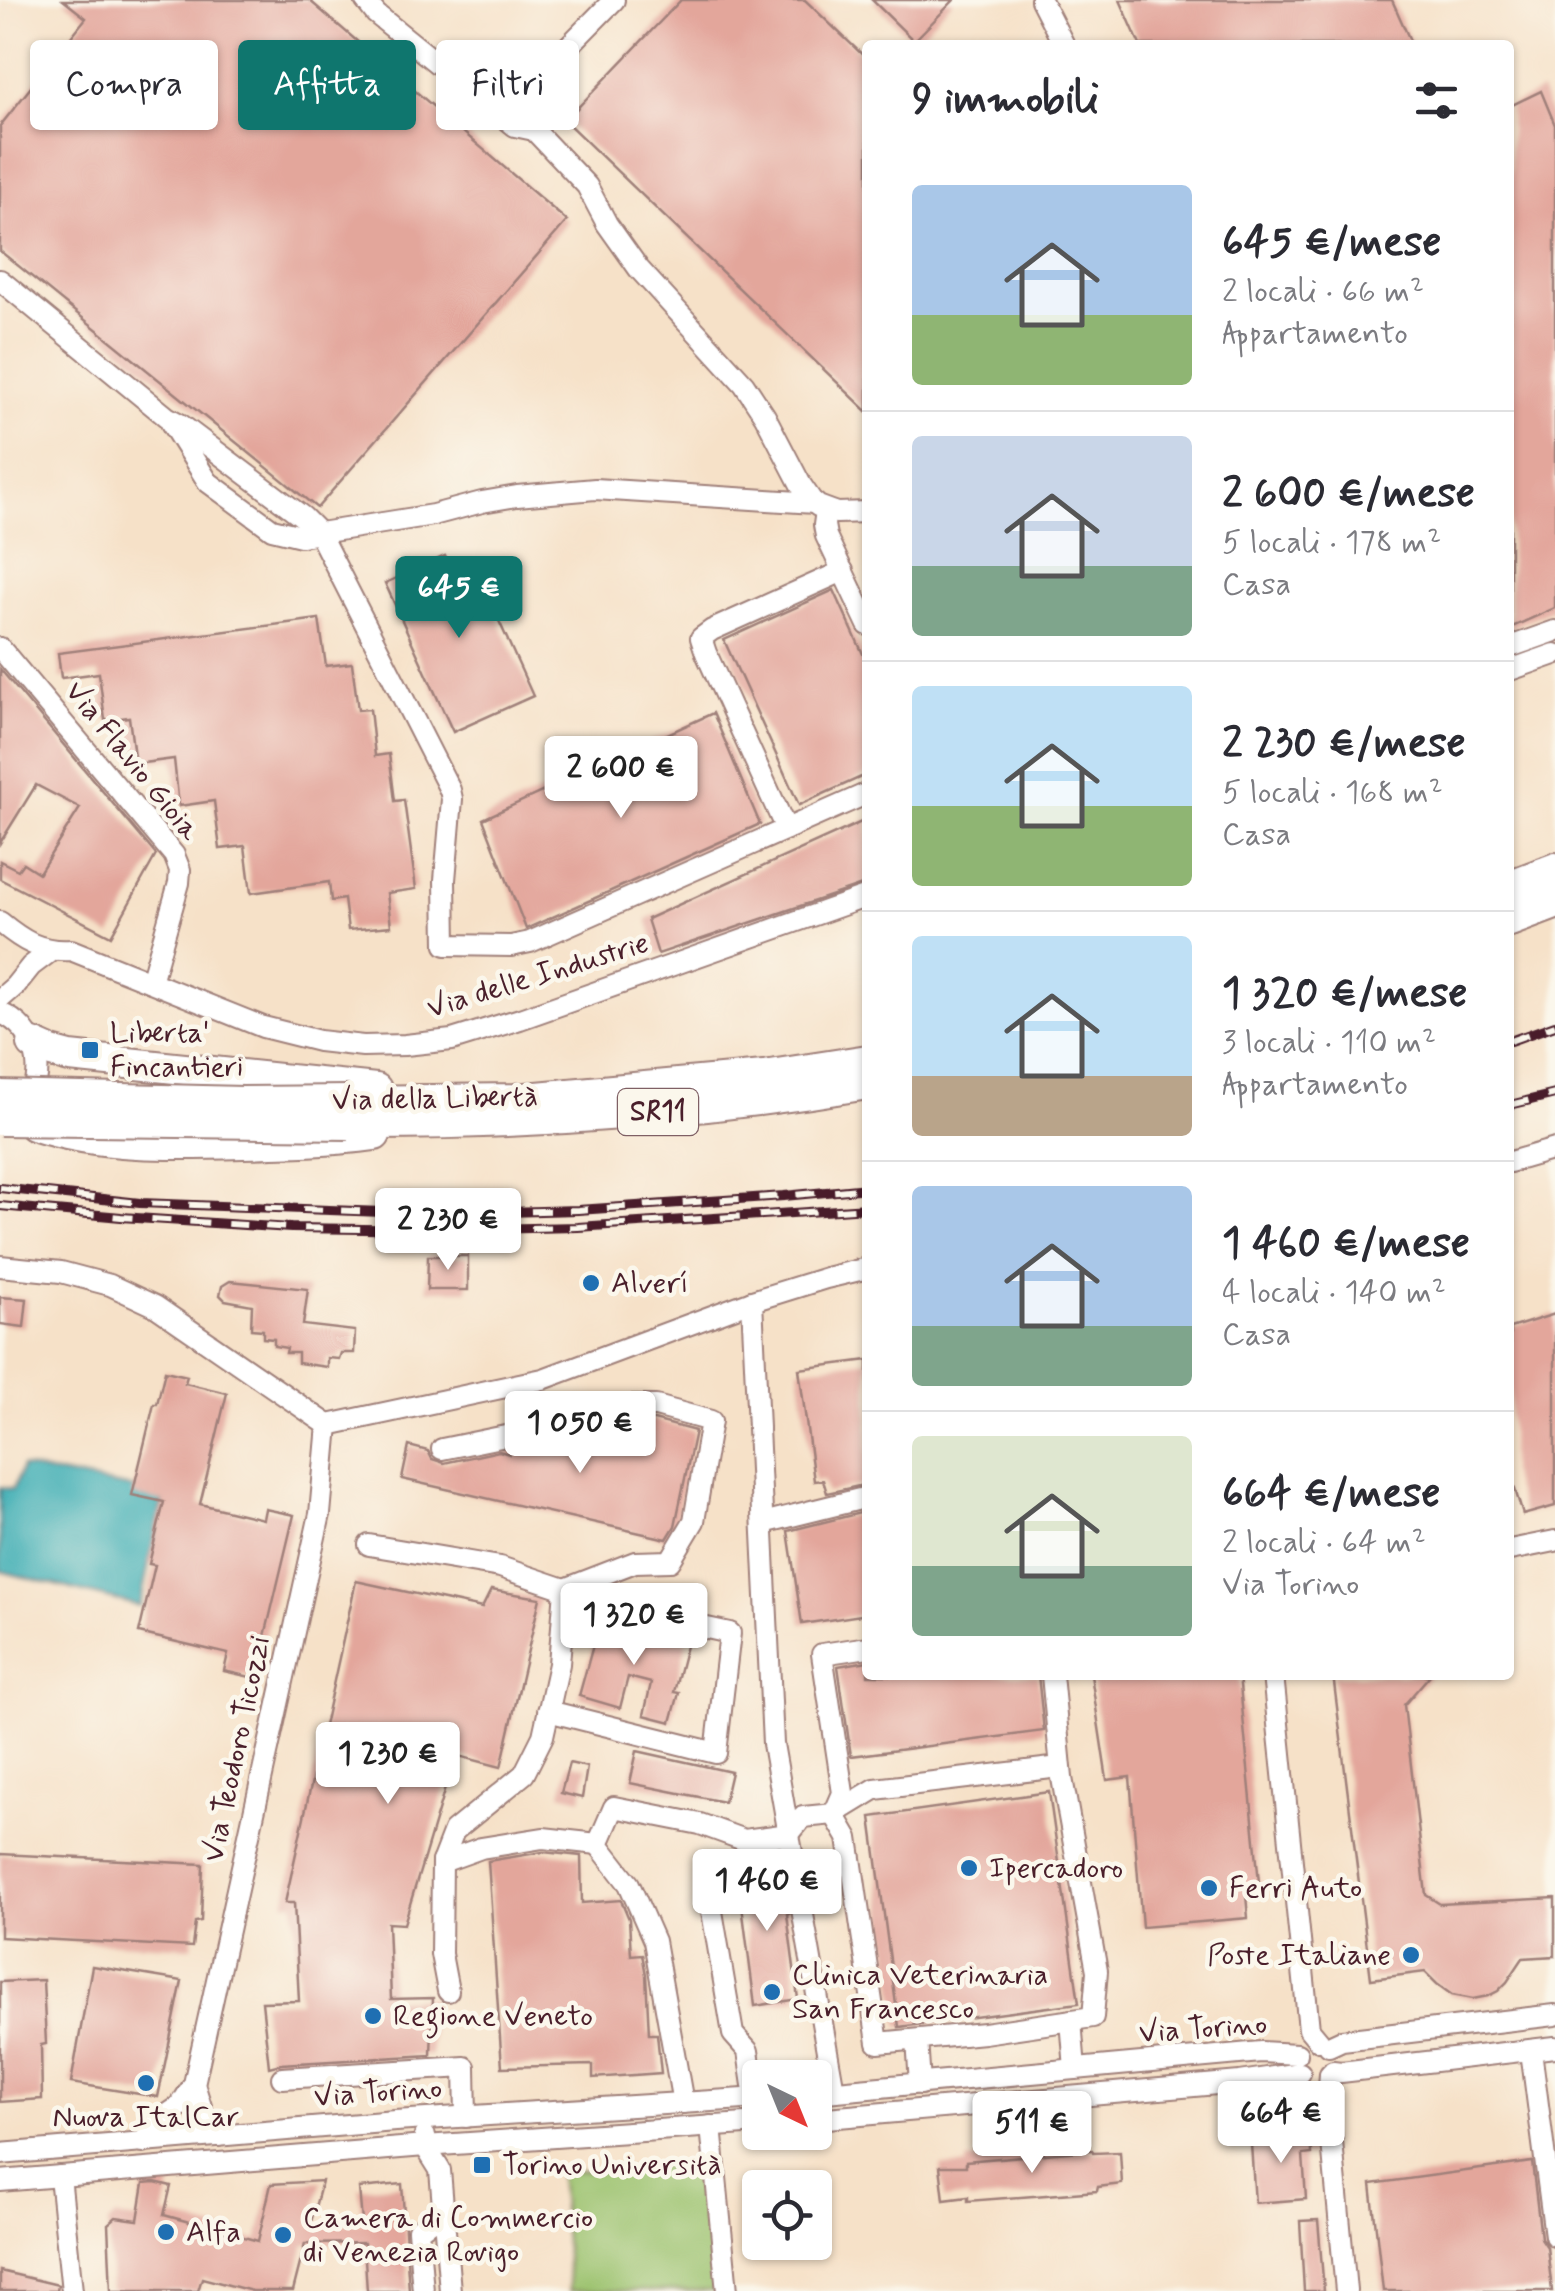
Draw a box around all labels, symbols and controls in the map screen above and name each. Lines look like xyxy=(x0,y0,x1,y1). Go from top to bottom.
chip: Compra xyxy=(30,40,218,130)
chip: Affitta xyxy=(238,40,416,130)
chip: Filtri xyxy=(436,40,579,130)
text: 9 immobili xyxy=(912,73,1099,128)
icon: filters xyxy=(1409,73,1464,128)
text: 645 €/mese xyxy=(1222,216,1441,271)
icon: home xyxy=(992,225,1112,345)
text: 2 locali · 66 m² xyxy=(1222,271,1424,313)
text: Appartamento xyxy=(1222,313,1408,355)
text: 2 600 €/mese xyxy=(1222,467,1475,522)
icon: home xyxy=(992,476,1112,596)
text: 5 locali · 178 m² xyxy=(1222,522,1441,564)
pin: 645 € xyxy=(389,556,529,641)
text: Casa xyxy=(1222,564,1291,606)
text: 645 € xyxy=(417,567,501,609)
street label: Via Flavio Gioia xyxy=(56,673,209,850)
text: 2 230 €/mese xyxy=(1222,717,1466,772)
icon: home xyxy=(992,726,1112,846)
pin: 2 600 € xyxy=(529,736,713,821)
text: 2 600 € xyxy=(567,747,675,789)
text: 5 locali · 168 m² xyxy=(1222,772,1443,814)
text: Casa xyxy=(1222,814,1291,856)
street label: Via delle Industrie xyxy=(422,924,654,1028)
text: 1 320 €/mese xyxy=(1222,967,1467,1022)
icon: home xyxy=(992,976,1112,1096)
place label: Liberta' Fincantieri xyxy=(110,1014,244,1087)
text: 3 locali · 110 m² xyxy=(1222,1022,1436,1064)
marker: Liberta' Fincantieri xyxy=(79,1039,101,1061)
text: Appartamento xyxy=(1222,1064,1408,1106)
street label: Via della Libertà xyxy=(332,1078,538,1120)
road number: SR11 xyxy=(618,1089,698,1135)
pin: 2 230 € xyxy=(356,1188,540,1273)
text: 2 230 € xyxy=(397,1199,499,1241)
text: 1 460 €/mese xyxy=(1222,1217,1470,1272)
icon: home xyxy=(992,1226,1112,1346)
place label: Alverí xyxy=(611,1264,688,1303)
marker: Alverí xyxy=(580,1272,602,1294)
text: 4 locali · 140 m² xyxy=(1222,1272,1446,1314)
text: Casa xyxy=(1222,1314,1291,1356)
pin: 1 050 € xyxy=(488,1391,672,1476)
text: 1 050 € xyxy=(527,1402,633,1444)
text: 664 €/mese xyxy=(1222,1467,1441,1522)
icon: home xyxy=(992,1476,1112,1596)
text: 2 locali · 64 m² xyxy=(1222,1522,1426,1564)
text: Via Torino xyxy=(1222,1564,1359,1606)
pin: 1 320 € xyxy=(542,1583,726,1668)
text: 1 320 € xyxy=(582,1594,686,1636)
street label: Via Teodoro Ticozzi xyxy=(194,1632,280,1866)
pin: 1 230 € xyxy=(296,1722,480,1807)
text: 1 230 € xyxy=(338,1733,438,1775)
pin: 1 460 € xyxy=(675,1849,859,1934)
place label: Ipercadoro xyxy=(989,1849,1123,1888)
marker: Ipercadoro xyxy=(958,1857,980,1879)
text: 1 460 € xyxy=(715,1860,820,1902)
place label: Ferri Auto xyxy=(1229,1869,1362,1908)
marker: Ferri Auto xyxy=(1198,1877,1220,1899)
place label: Poste Italiane xyxy=(1207,1936,1391,1975)
marker: Poste Italiane xyxy=(1400,1944,1422,1966)
place label: Clinica Veterinaria San Francesco xyxy=(792,1956,1048,2029)
marker: Clinica Veterinaria San Francesco xyxy=(761,1981,783,2003)
place label: Regione Veneto xyxy=(393,1997,593,2039)
marker: Regione Veneto xyxy=(362,2005,384,2027)
street label: Via Torino xyxy=(1137,2005,1269,2053)
north arrow xyxy=(742,2060,832,2150)
map controls xyxy=(742,2060,832,2260)
street label: Via Torino xyxy=(312,2069,444,2117)
marker: Nuova ItalCar xyxy=(135,2072,157,2094)
pin: 664 € xyxy=(1211,2081,1351,2166)
pin: 511 € xyxy=(962,2091,1102,2176)
text: 664 € xyxy=(1240,2092,1322,2134)
place label: Nuova ItalCar xyxy=(53,2098,239,2137)
text: 511 € xyxy=(994,2102,1070,2144)
place label: Torino Università xyxy=(502,2146,722,2185)
marker: Torino Università xyxy=(471,2154,493,2176)
button: locate xyxy=(742,2170,832,2260)
place label: Camera di Commercio di Venezia Rovigo xyxy=(303,2199,593,2272)
place label: Alfa xyxy=(186,2213,241,2252)
marker: Alfa xyxy=(155,2221,177,2243)
marker: Camera di Commercio di Venezia Rovigo xyxy=(272,2224,294,2246)

